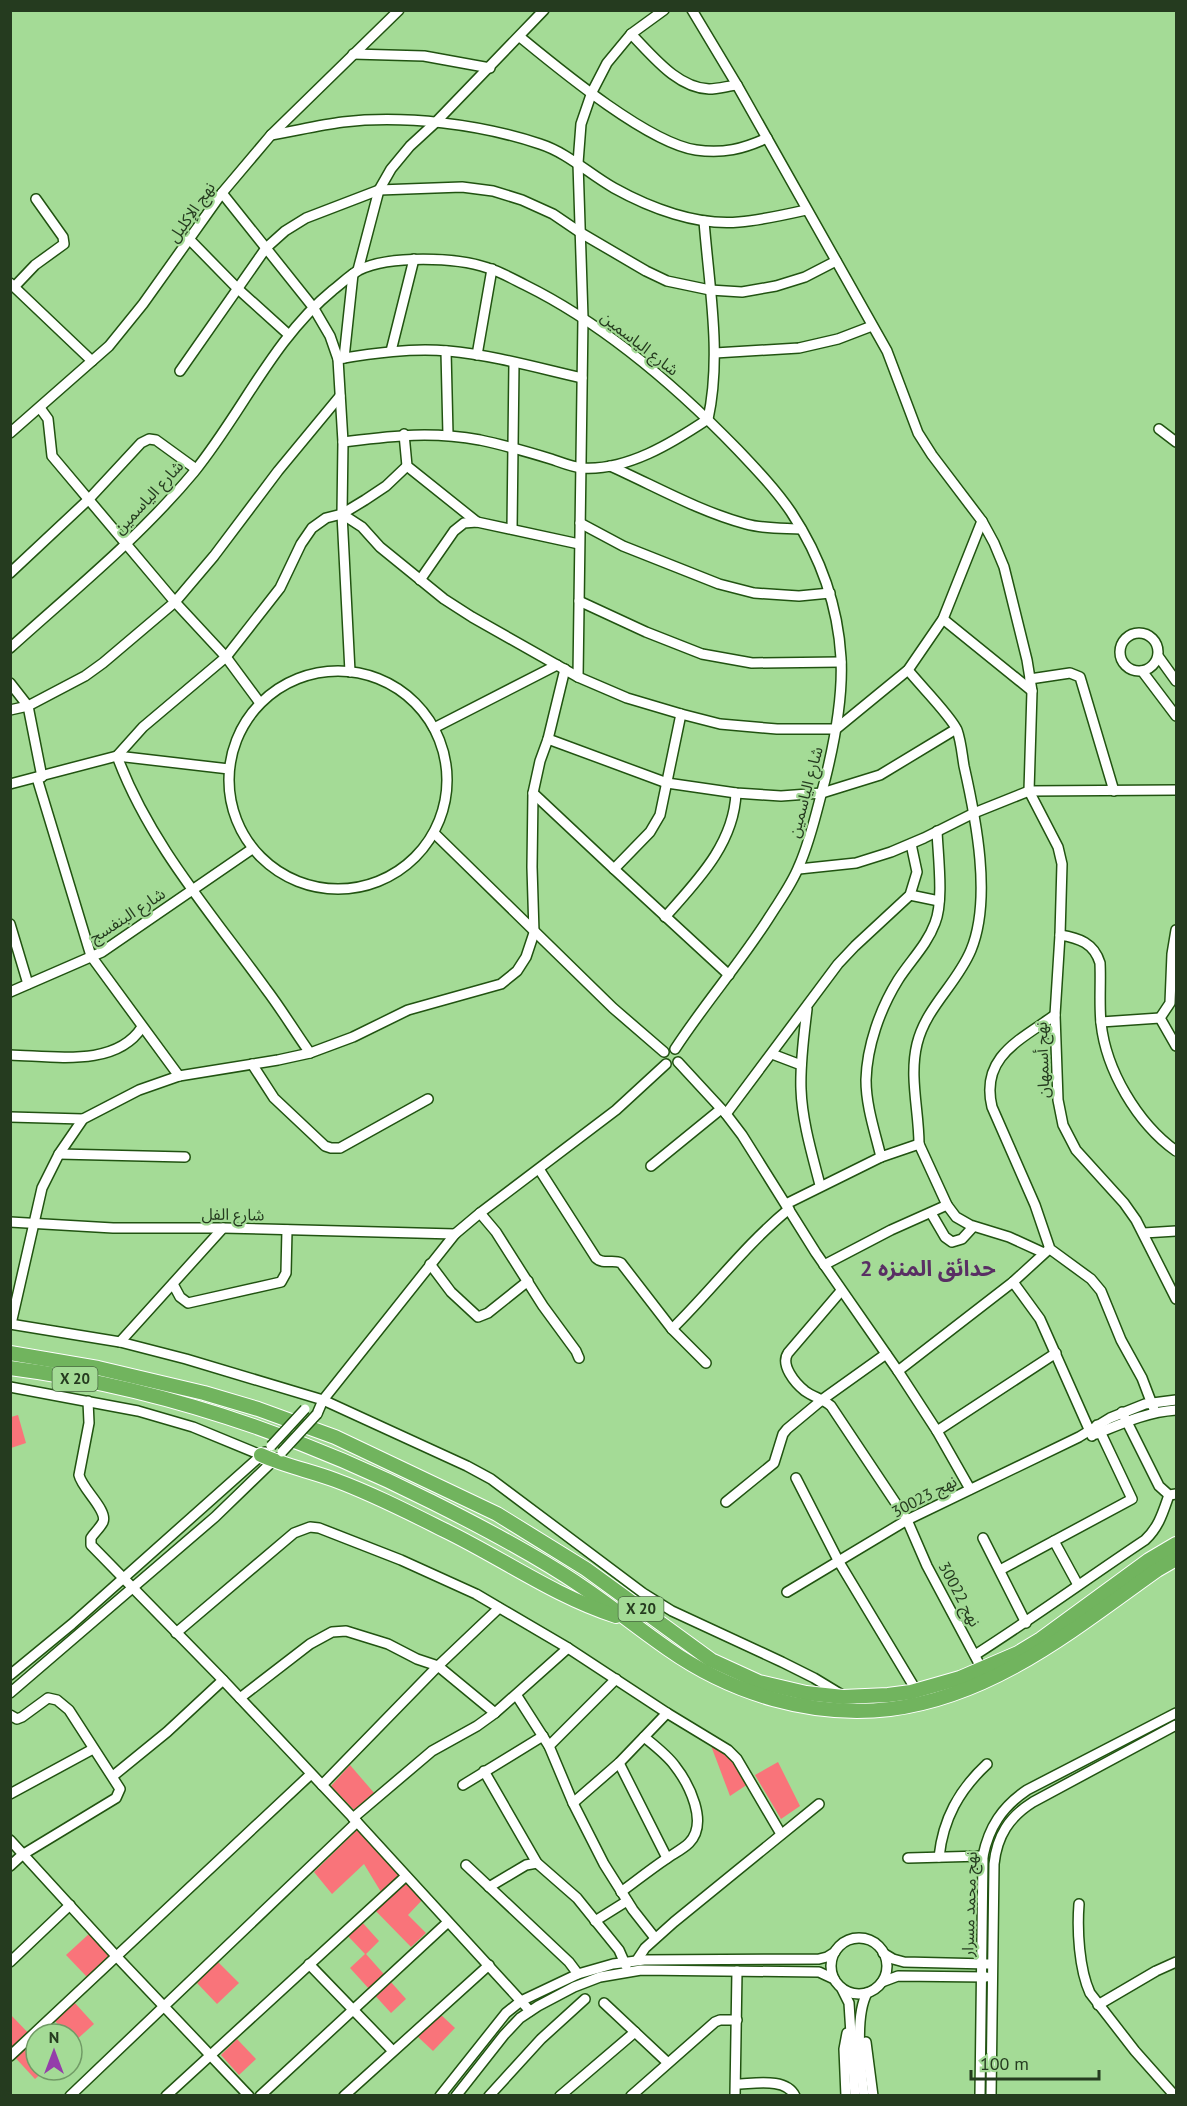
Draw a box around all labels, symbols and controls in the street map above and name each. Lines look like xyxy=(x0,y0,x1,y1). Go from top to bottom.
street label: نهج الإكليل xyxy=(163,178,222,248)
street label: شارع الياسمين xyxy=(595,306,683,382)
street label: شارع الياسمين xyxy=(109,456,189,540)
street label: شارع الياسمين xyxy=(783,744,830,841)
street label: شارع البنفسج xyxy=(85,883,170,949)
street label: نهج أسمهان xyxy=(1031,1021,1056,1099)
street label: شارع الفل xyxy=(201,1203,265,1228)
district label: حدائق المنزه 2 xyxy=(860,1254,996,1282)
road number: X 20 xyxy=(52,1367,98,1391)
street label: نهج 30023 xyxy=(888,1471,961,1524)
street label: نهج 30022 xyxy=(932,1558,985,1631)
road number: X 20 xyxy=(618,1597,664,1621)
street label: نهج محمد مسرار xyxy=(957,1851,984,1958)
north arrow xyxy=(24,2022,84,2082)
text: N xyxy=(49,2027,59,2047)
scale bar xyxy=(971,2043,1098,2081)
text: 100 m xyxy=(980,2052,1029,2075)

